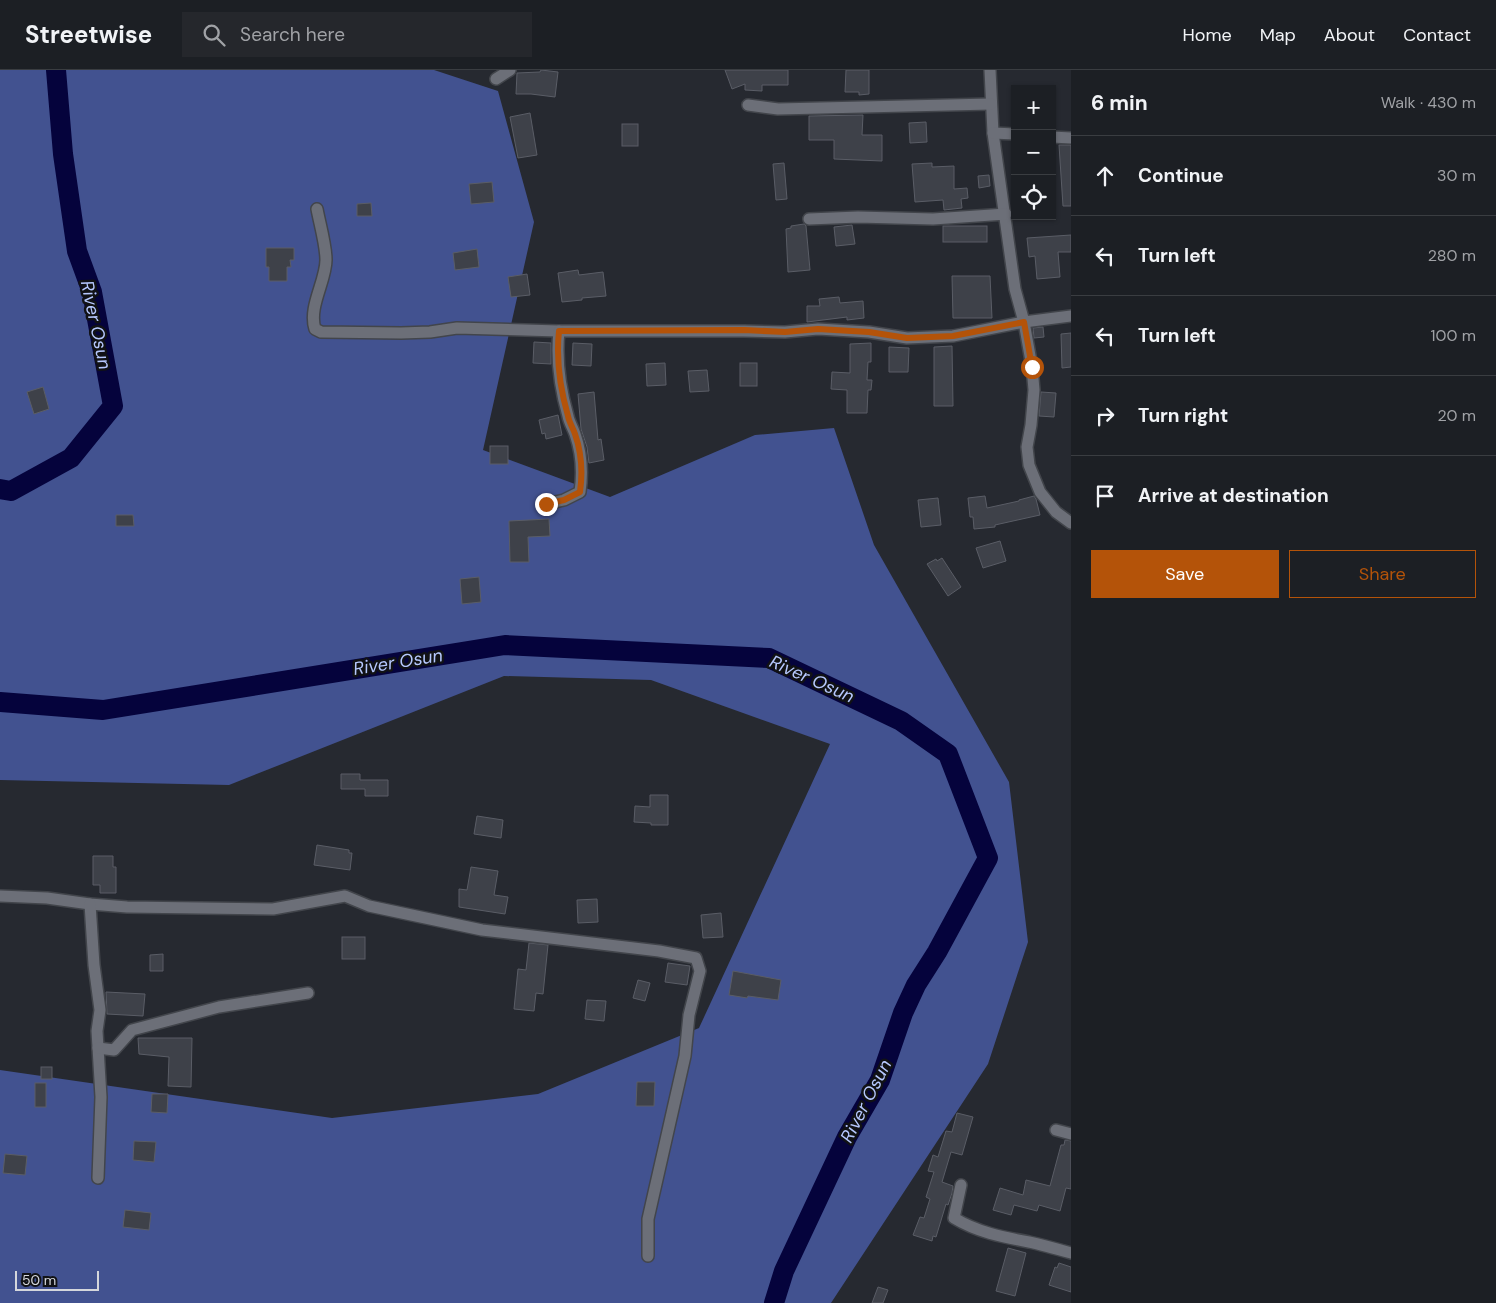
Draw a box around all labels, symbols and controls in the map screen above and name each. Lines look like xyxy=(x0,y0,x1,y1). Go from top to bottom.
search box xyxy=(182,12,532,57)
text: Streetwise xyxy=(25,19,152,50)
icon: search xyxy=(200,21,228,49)
text: Search here xyxy=(240,22,345,47)
text: Home xyxy=(1182,23,1232,47)
text: Map xyxy=(1260,23,1296,47)
text: About xyxy=(1324,23,1375,47)
text: Contact xyxy=(1403,23,1471,47)
map controls xyxy=(1011,85,1056,220)
button: + xyxy=(1011,85,1056,130)
text: 6 min xyxy=(1091,89,1148,117)
text: Walk · 430 m xyxy=(1381,92,1476,113)
button: − xyxy=(1011,130,1056,175)
icon: ahead xyxy=(1091,162,1119,190)
text: Continue xyxy=(1138,163,1224,188)
text: 30 m xyxy=(1437,165,1476,186)
button: locate xyxy=(1011,175,1056,220)
icon: left xyxy=(1091,242,1119,270)
text: Turn left xyxy=(1138,243,1216,268)
text: 280 m xyxy=(1428,245,1476,266)
water label: River Osun xyxy=(75,278,117,372)
icon: left xyxy=(1091,322,1119,350)
text: Turn left xyxy=(1138,323,1216,348)
text: 100 m xyxy=(1431,325,1476,346)
route start xyxy=(1021,356,1044,379)
icon: right xyxy=(1091,402,1119,430)
text: Turn right xyxy=(1138,403,1228,428)
text: 20 m xyxy=(1437,405,1476,426)
icon: arrive xyxy=(1091,482,1119,510)
text: Arrive at destination xyxy=(1138,483,1329,508)
route end xyxy=(535,493,558,516)
button: Save xyxy=(1091,550,1279,598)
button: Share xyxy=(1289,550,1476,598)
water label: River Osun xyxy=(352,643,444,681)
water label: River Osun xyxy=(766,650,858,708)
water label: River Osun xyxy=(835,1055,897,1147)
scale bar xyxy=(15,1268,99,1291)
text: 50 m xyxy=(22,1271,56,1289)

